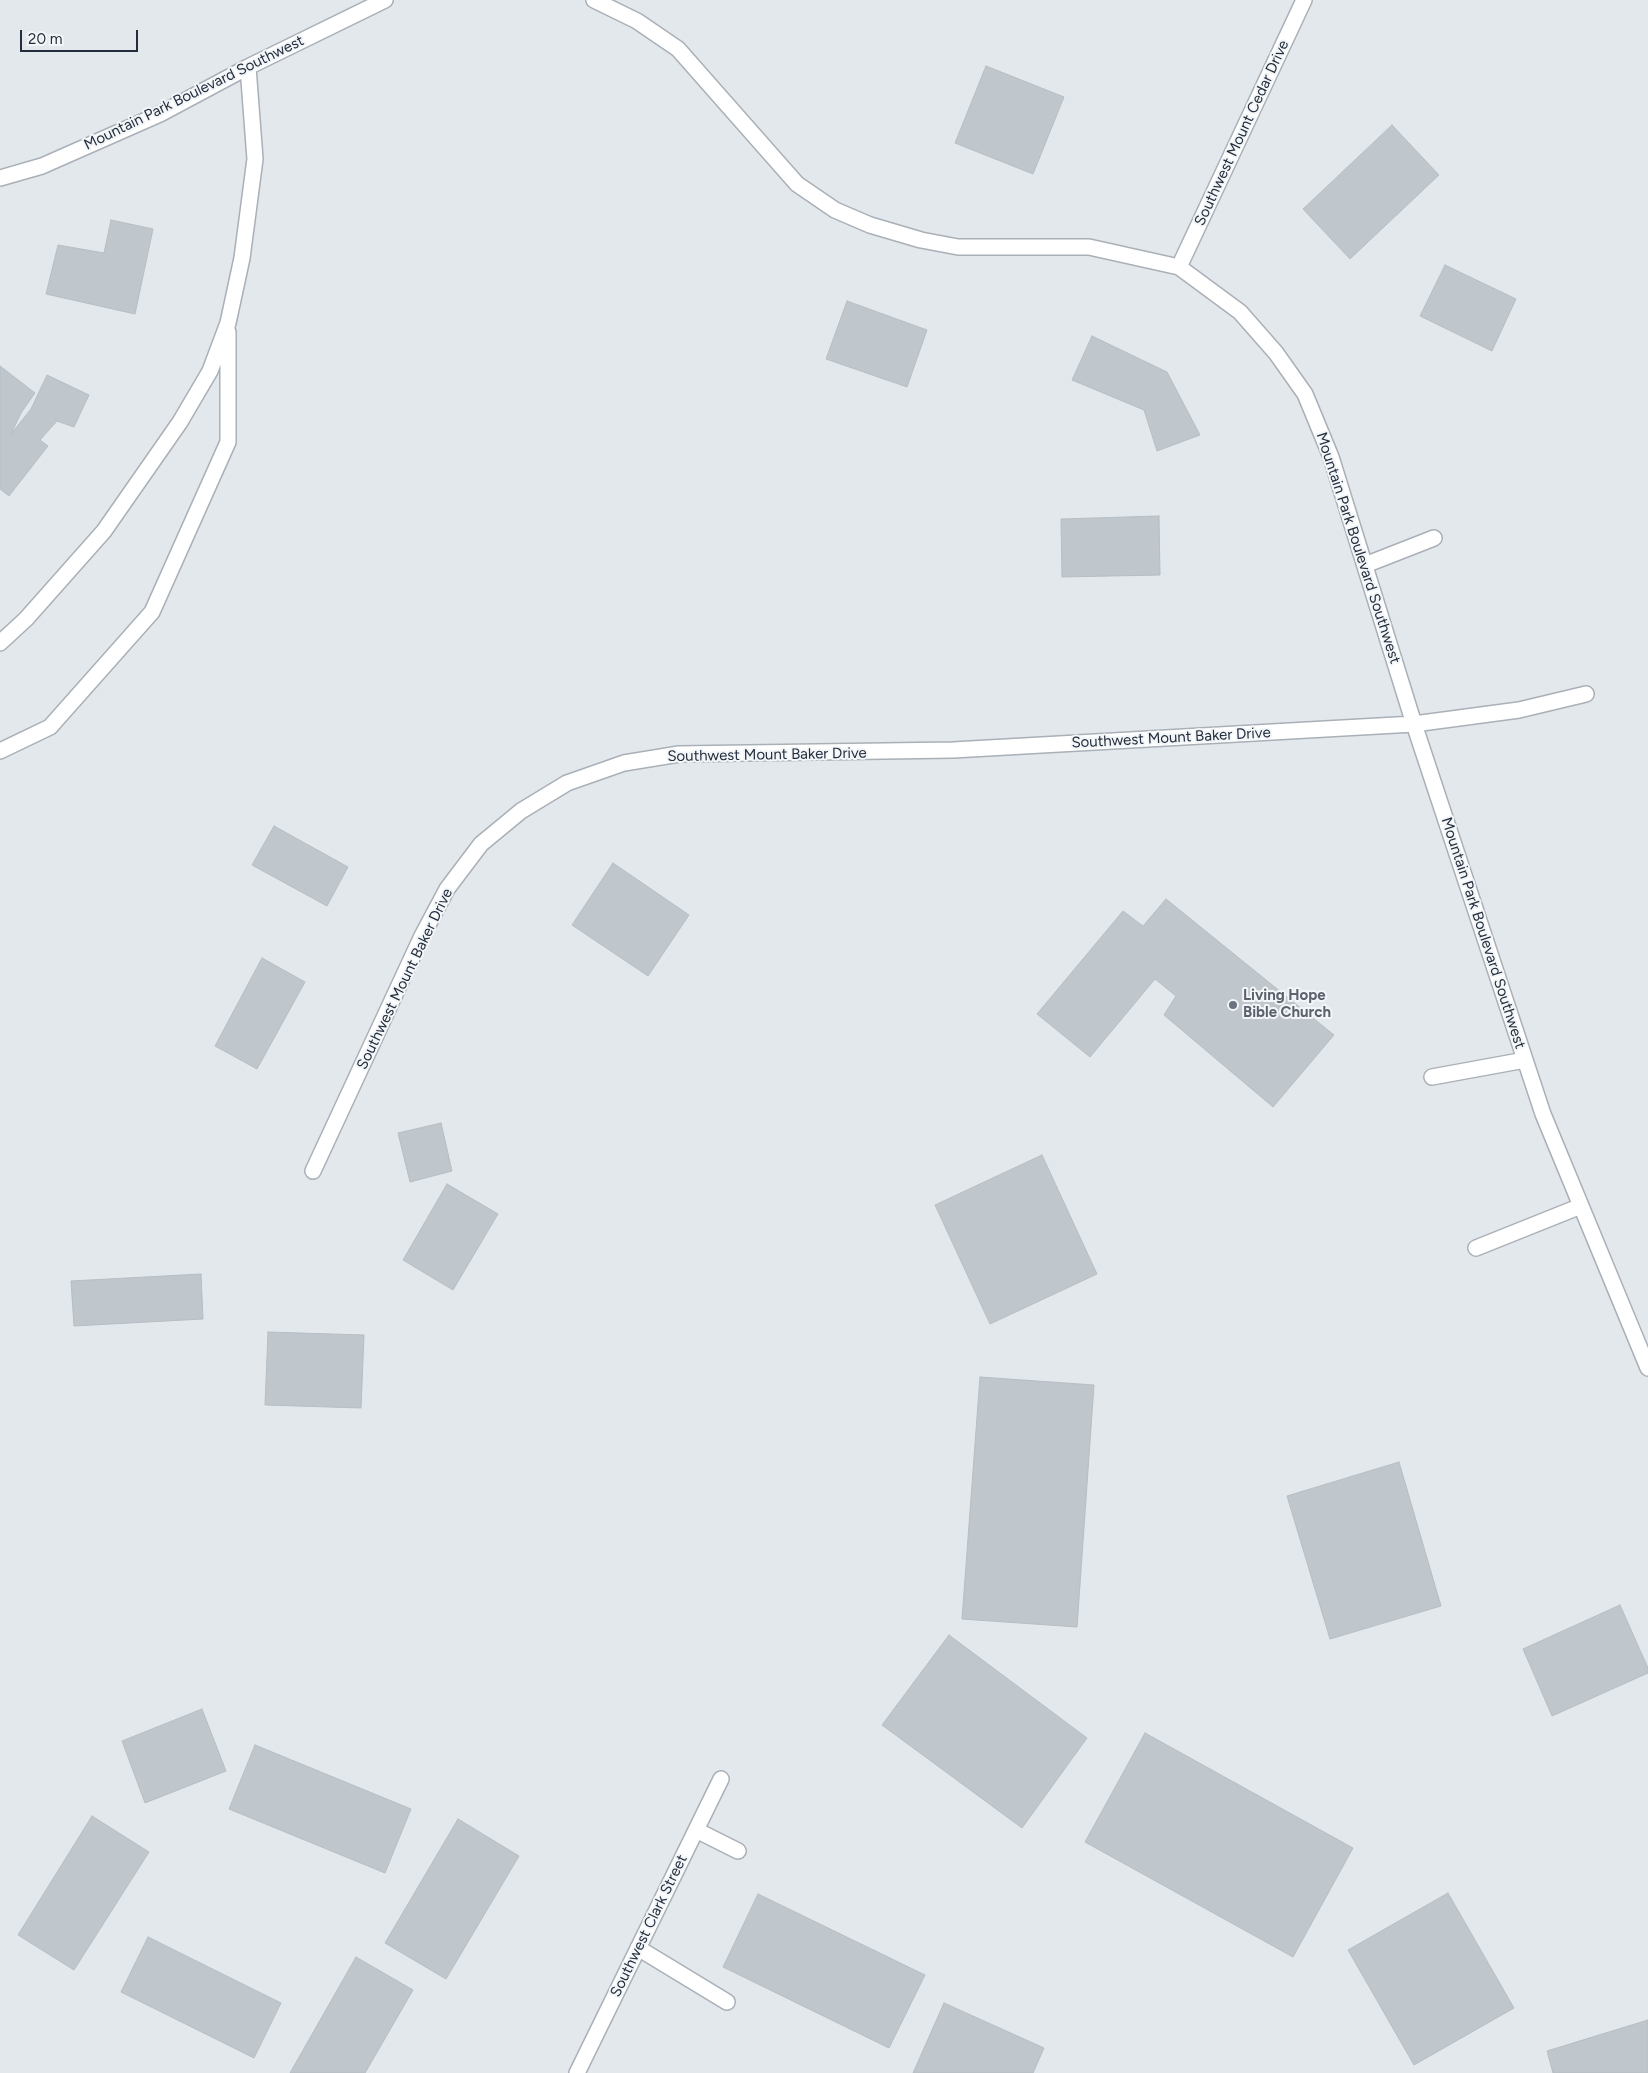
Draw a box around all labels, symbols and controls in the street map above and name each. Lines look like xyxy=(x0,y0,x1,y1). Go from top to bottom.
scale bar xyxy=(22,20,140,52)
text: 20 m xyxy=(28,30,62,48)
street label: Mountain Park Boulevard Southwest xyxy=(81,32,307,154)
street label: Southwest Mount Cedar Drive xyxy=(1191,37,1293,229)
street label: Mountain Park Boulevard Southwest xyxy=(1312,430,1404,666)
street label: Southwest Mount Baker Drive xyxy=(1071,724,1271,752)
street label: Southwest Mount Baker Drive xyxy=(667,744,867,766)
street label: Mountain Park Boulevard Southwest xyxy=(1437,815,1529,1051)
street label: Southwest Mount Baker Drive xyxy=(353,885,457,1073)
place label: Living Hope Bible Church xyxy=(1243,987,1331,1022)
marker: Living Hope Bible Church xyxy=(1227,999,1239,1011)
street label: Southwest Clark Street xyxy=(607,1852,691,2000)

